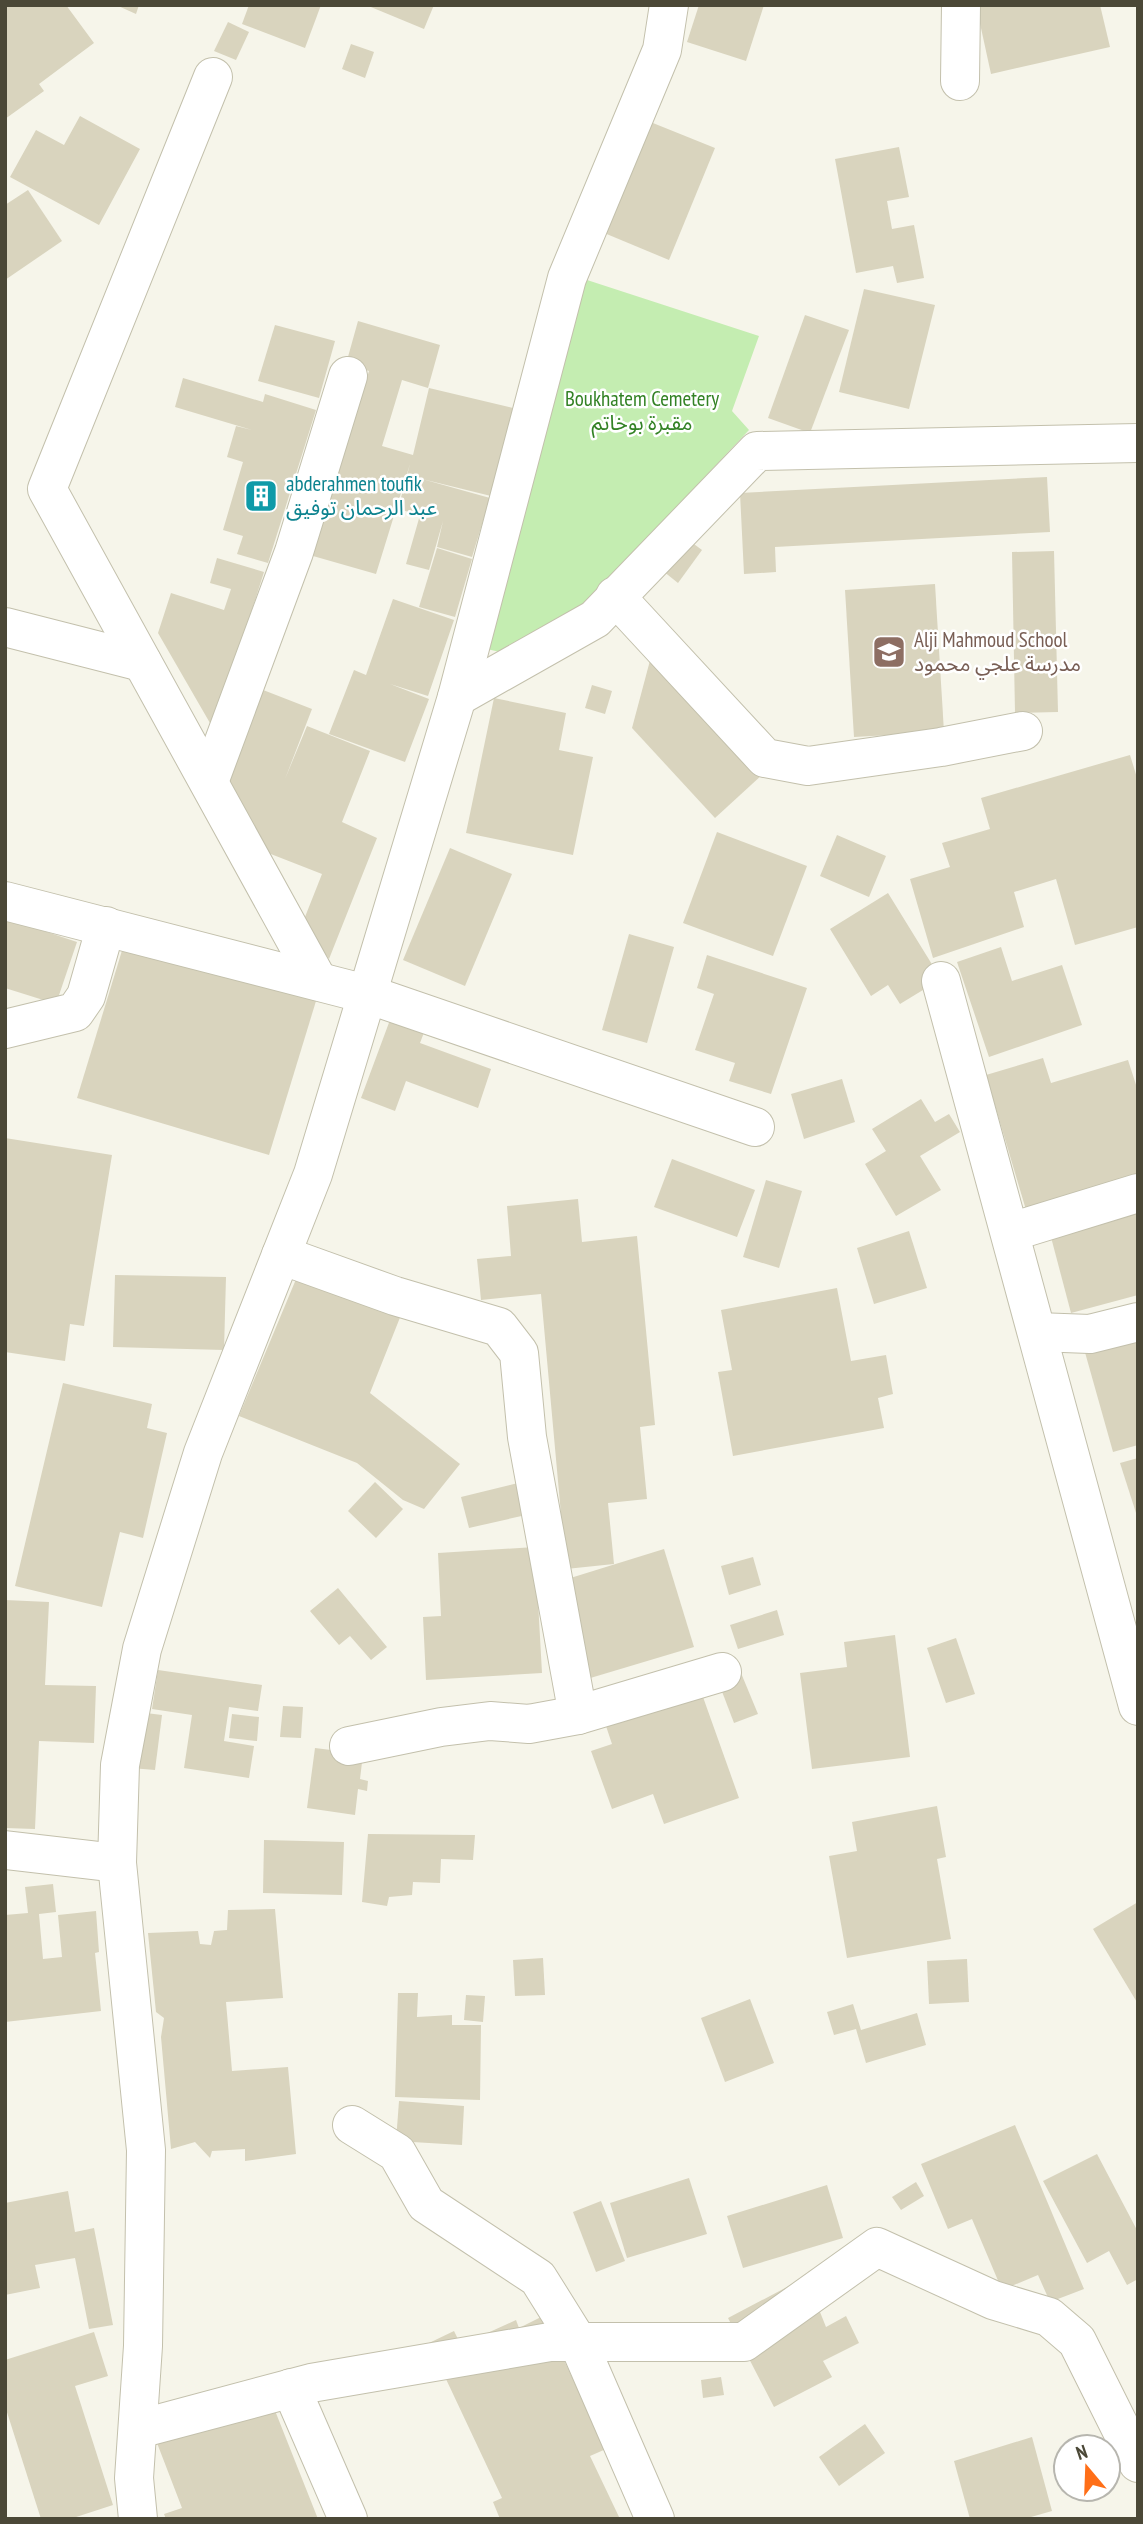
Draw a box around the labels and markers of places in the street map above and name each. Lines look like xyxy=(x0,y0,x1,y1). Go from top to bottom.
place label: abderahmen toufik عبد الرحمان توفيق xyxy=(286,470,437,521)
building icon: abderahmen toufik عبد الرحمان توفيق xyxy=(242,477,280,515)
place label: Alji Mahmoud School مدرسة علجي محمود xyxy=(914,626,1081,680)
school or university icon: Alji Mahmoud School مدرسة علجي محمود xyxy=(870,633,908,671)

